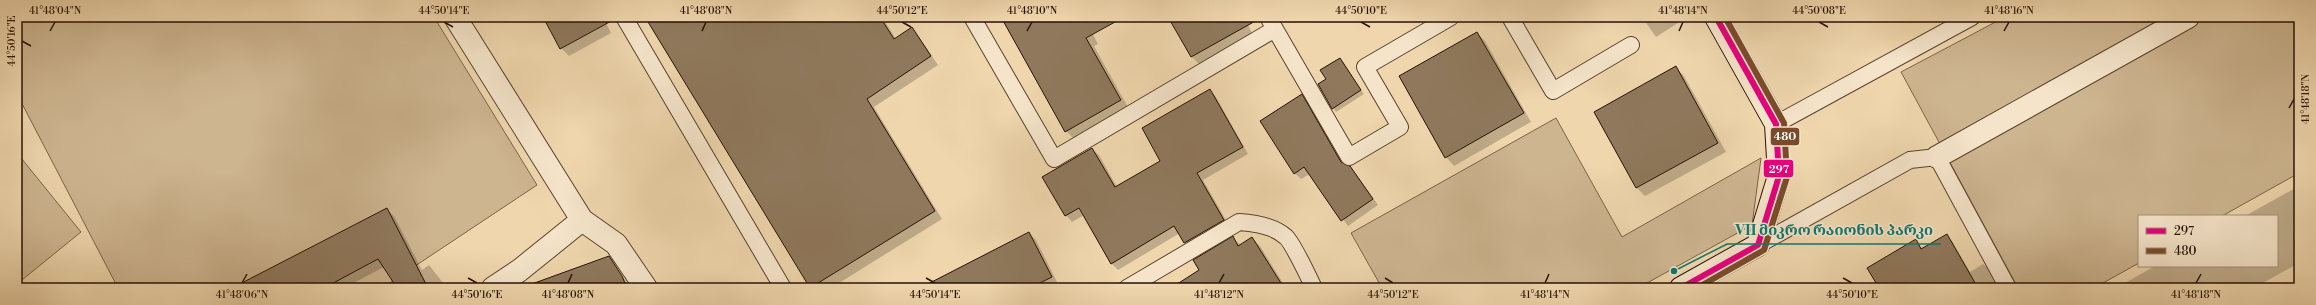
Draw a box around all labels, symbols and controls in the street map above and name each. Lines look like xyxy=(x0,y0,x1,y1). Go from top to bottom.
text: 41°48'04"N xyxy=(29,5,82,17)
text: 44°50'14"E xyxy=(419,5,469,17)
text: 41°48'08"N xyxy=(680,5,733,17)
text: 44°50'12"E xyxy=(876,5,928,17)
text: 41°48'10"N xyxy=(1007,5,1058,17)
text: 44°50'10"E xyxy=(1335,5,1387,17)
text: 41°48'14"N xyxy=(1658,5,1708,17)
text: 44°50'08"E xyxy=(1792,5,1846,17)
text: 41°48'16"N xyxy=(1984,5,2034,17)
text: 44°50'16"E xyxy=(6,15,18,66)
text: 41°48'18"N xyxy=(2300,74,2312,124)
line badge: 480 xyxy=(1770,127,1800,146)
text: 480 xyxy=(1774,130,1796,144)
line badge: 297 xyxy=(1763,159,1794,178)
text: 297 xyxy=(1769,163,1790,177)
legend xyxy=(2138,215,2278,267)
callout: VII მიკრო რაიონის პარკი xyxy=(1727,217,1941,244)
text: VII მიკრო რაიონის პარკი xyxy=(1734,221,1933,240)
text: 297 xyxy=(2174,224,2194,239)
text: 480 xyxy=(2174,244,2196,259)
text: 41°48'06"N xyxy=(216,289,269,301)
text: 44°50'16"E xyxy=(452,289,503,301)
text: 41°48'08"N xyxy=(542,289,595,301)
text: 44°50'14"E xyxy=(910,289,960,301)
text: 41°48'12"N xyxy=(1194,289,1244,301)
text: 44°50'12"E xyxy=(1367,289,1419,301)
text: 41°48'14"N xyxy=(1520,289,1570,301)
text: 44°50'10"E xyxy=(1826,289,1878,301)
text: 41°48'18"N xyxy=(2171,289,2221,301)

